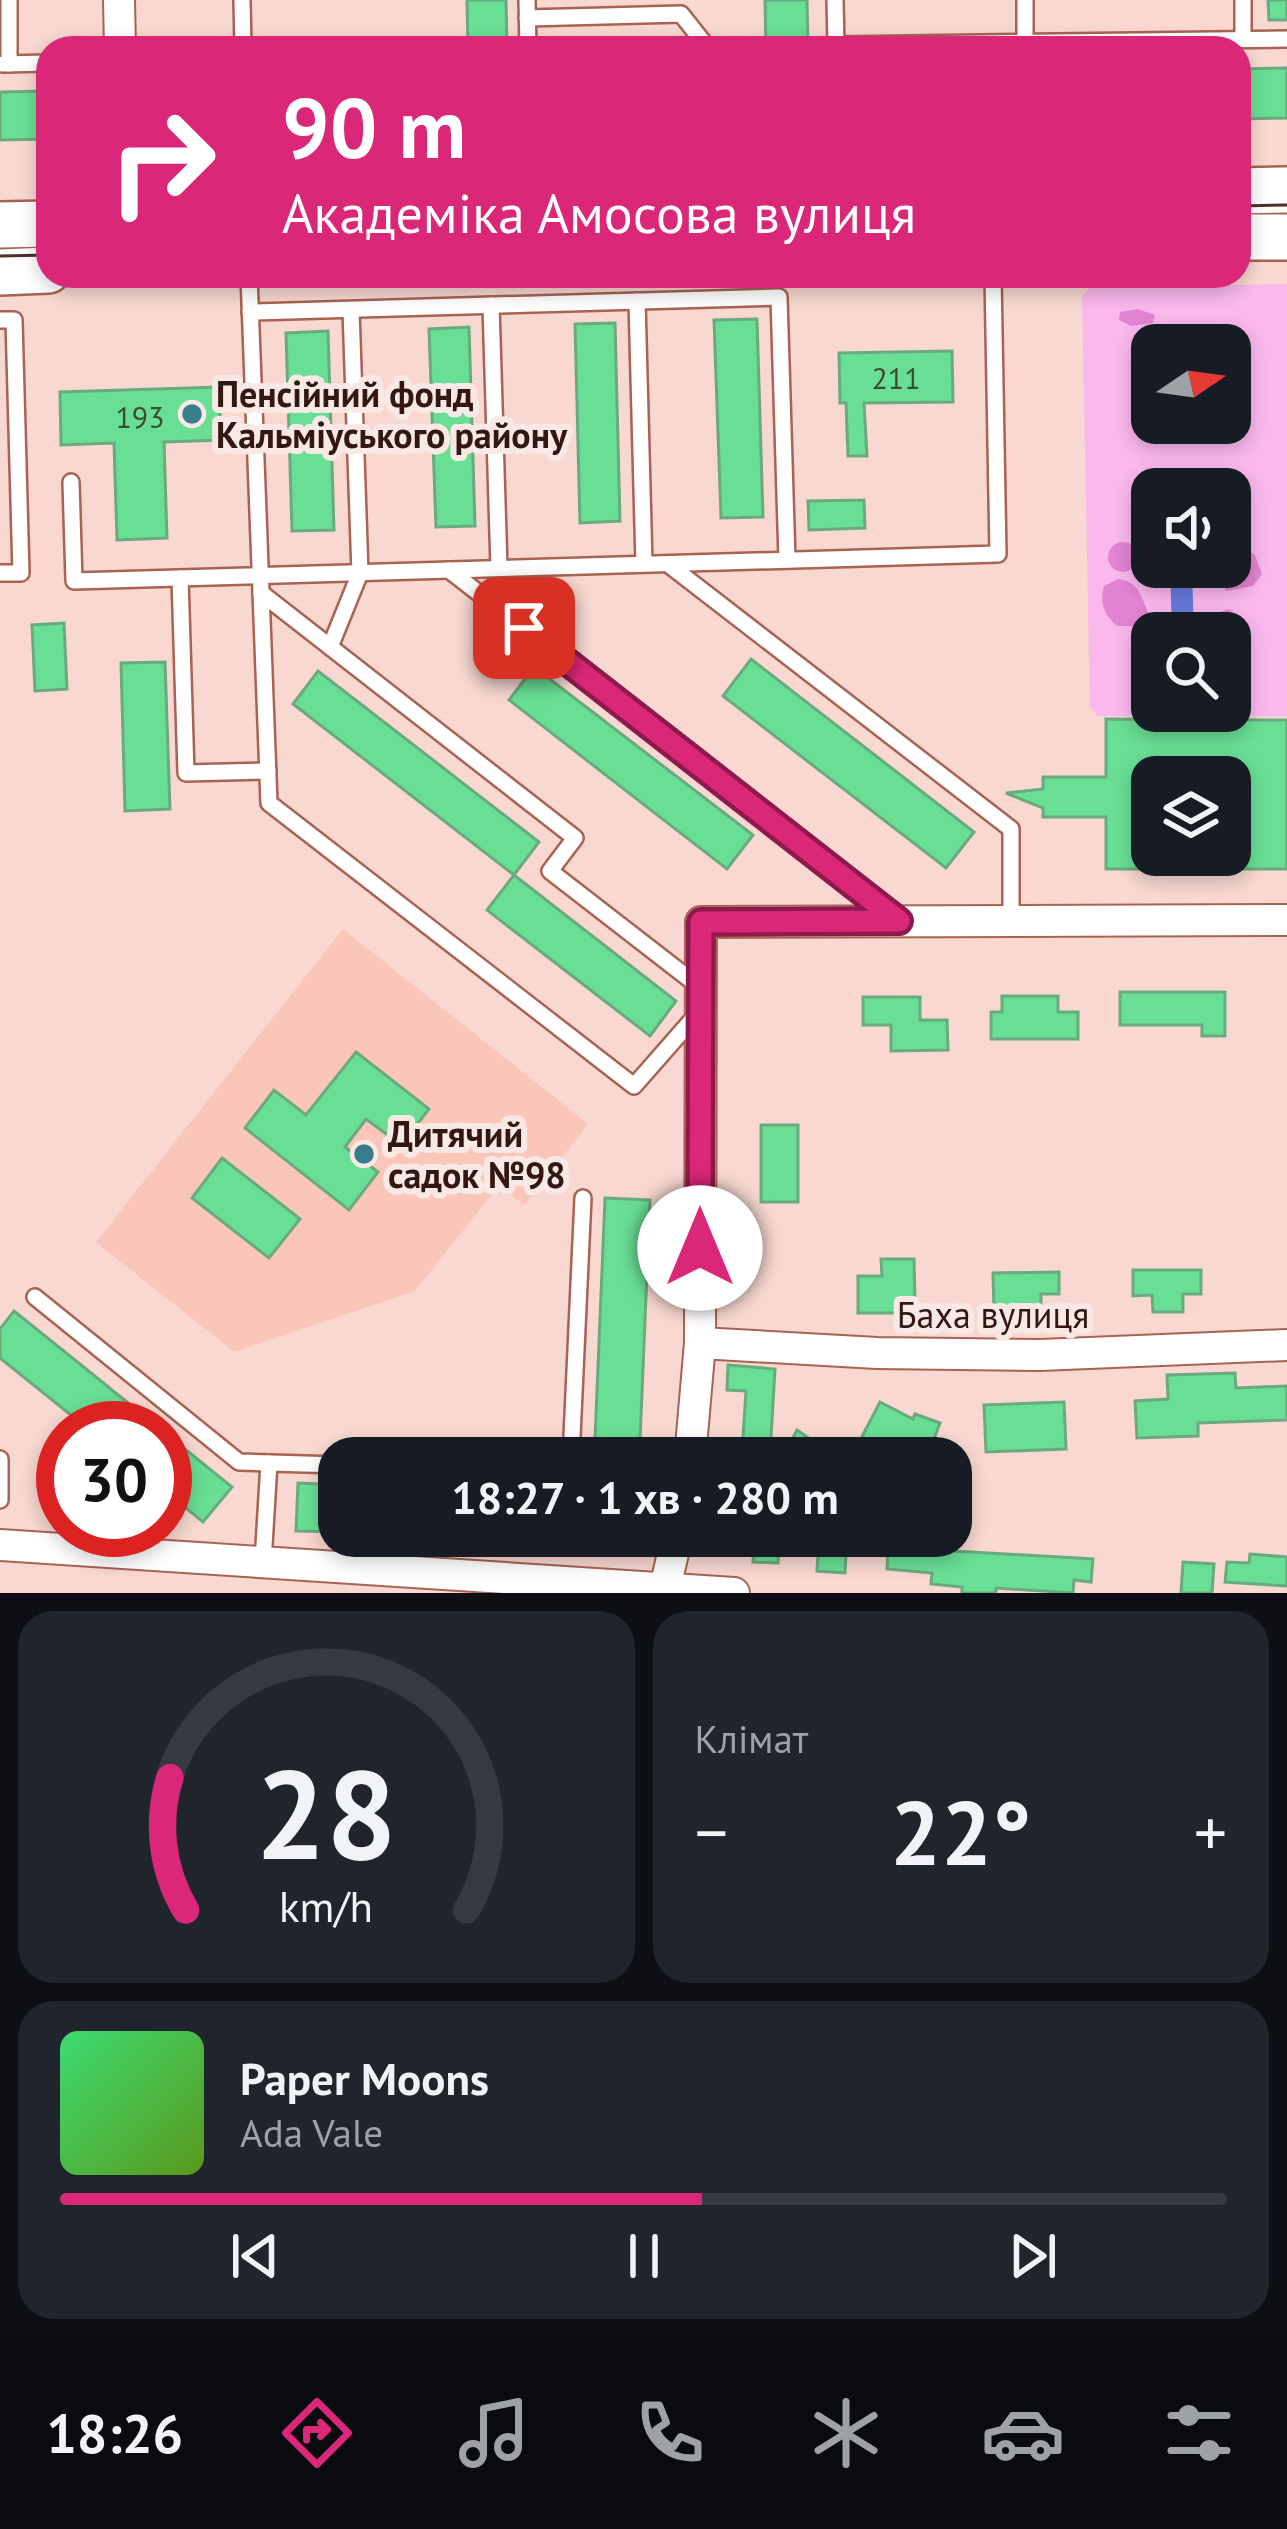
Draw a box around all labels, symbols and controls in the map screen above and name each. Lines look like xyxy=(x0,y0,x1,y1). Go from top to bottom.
text: 90 m xyxy=(282,72,466,181)
icon: right xyxy=(84,84,240,240)
text: Академіка Амосова вулиця xyxy=(282,178,916,248)
north arrow xyxy=(1131,324,1251,444)
map controls xyxy=(1131,324,1251,876)
house number: 211 xyxy=(871,358,921,397)
place label: Пенсійний фонд Кальміуського району xyxy=(216,370,568,458)
house number: 193 xyxy=(115,397,165,436)
marker: Пенсійний фонд Кальміуського району xyxy=(179,401,205,427)
button: sound xyxy=(1131,468,1251,588)
pin xyxy=(473,577,575,679)
icon: arrive xyxy=(491,595,557,661)
button: search xyxy=(1131,612,1251,732)
button: layers xyxy=(1131,756,1251,876)
place label: Дитячий садок №98 xyxy=(388,1110,566,1198)
marker: Дитячий садок №98 xyxy=(351,1141,377,1167)
position arrow xyxy=(637,1185,763,1311)
street label: Баха вулиця xyxy=(897,1291,1089,1338)
speed limit sign: 30 xyxy=(36,1401,192,1557)
text: 18:27 · 1 хв · 280 m xyxy=(451,1468,839,1526)
text: Клімат xyxy=(695,1713,808,1764)
text: 28 xyxy=(255,1732,397,1893)
text: 22° xyxy=(890,1773,1031,1890)
text: − xyxy=(695,1789,728,1874)
text: + xyxy=(1194,1789,1227,1874)
text: km/h xyxy=(279,1878,373,1934)
text: Paper Moons xyxy=(240,2049,489,2107)
text: Ada Vale xyxy=(240,2107,383,2158)
icon: previous xyxy=(222,2223,288,2289)
icon: pause xyxy=(611,2223,677,2289)
icon: next xyxy=(1000,2223,1066,2289)
icon: directions xyxy=(275,2391,359,2475)
icon: music xyxy=(452,2391,536,2475)
icon: phone xyxy=(628,2391,712,2475)
icon: climate xyxy=(804,2391,888,2475)
icon: car xyxy=(981,2391,1065,2475)
icon: filters xyxy=(1157,2391,1241,2475)
text: 18:26 xyxy=(46,2398,183,2468)

